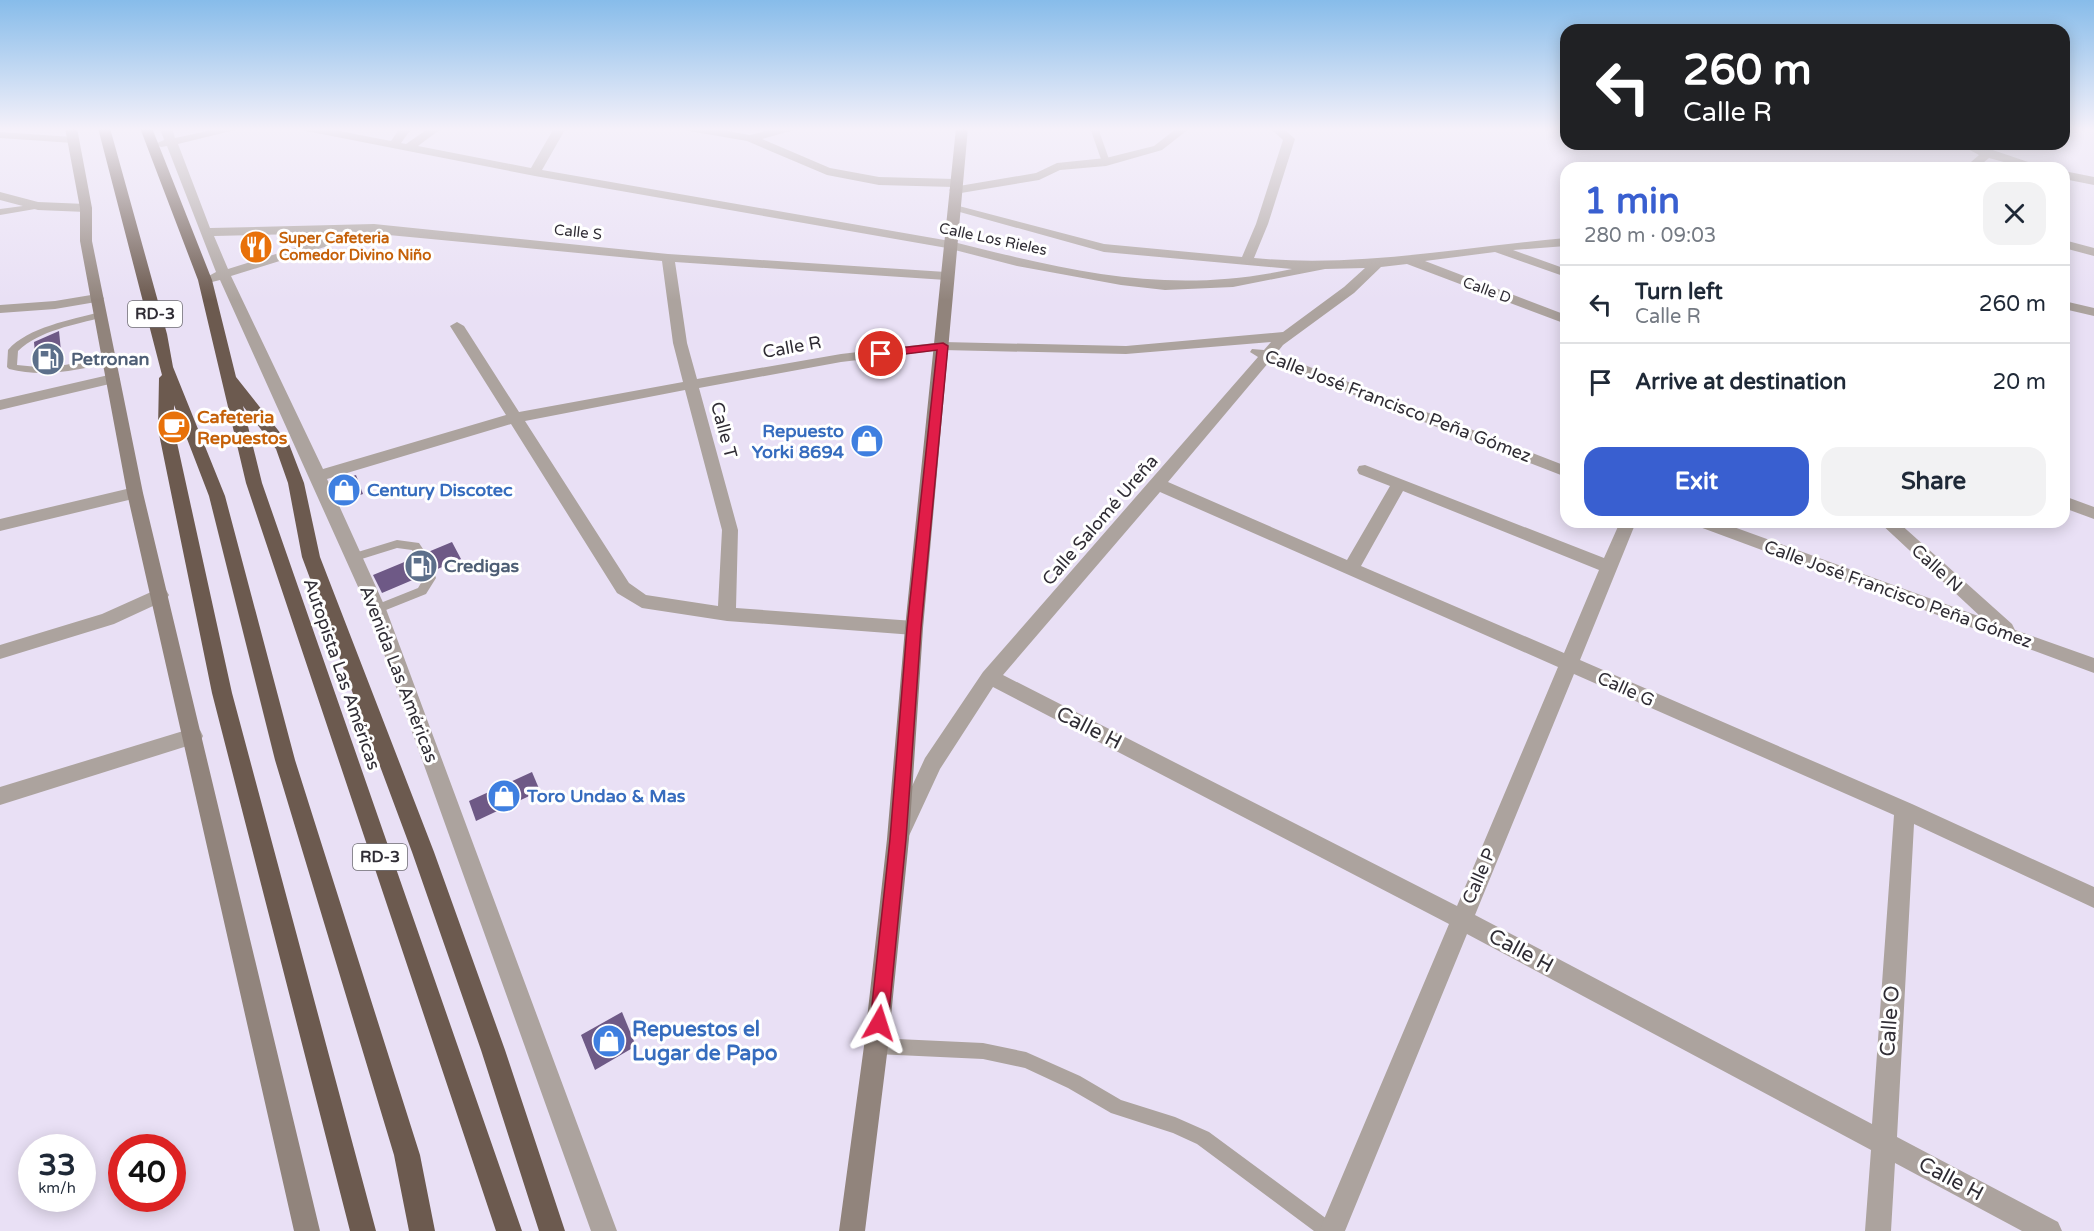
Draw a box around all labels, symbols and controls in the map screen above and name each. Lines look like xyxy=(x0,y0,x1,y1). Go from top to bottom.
text: 260 m xyxy=(1683,45,1812,96)
icon: left xyxy=(1584,48,1662,126)
text: Calle R xyxy=(1683,96,1772,129)
text: 1 min xyxy=(1584,180,1680,223)
button: close xyxy=(1983,182,2046,245)
street label: Calle Los Rieles xyxy=(937,219,1049,259)
street label: Calle S xyxy=(553,221,603,243)
text: 280 m · 09:03 xyxy=(1584,224,1716,248)
restaurant icon: Super Cafeteria Comedor Divino Niño xyxy=(238,229,274,265)
place label: Super Cafeteria Comedor Divino Niño xyxy=(279,229,431,264)
street label: Calle D xyxy=(1460,273,1514,307)
text: Turn left xyxy=(1635,279,1723,305)
icon: left xyxy=(1584,288,1617,321)
text: 260 m xyxy=(1979,291,2046,317)
road number: RD-3 xyxy=(128,301,182,327)
text: Calle R xyxy=(1635,305,1701,329)
pin xyxy=(855,328,906,379)
street label: Calle R xyxy=(761,331,823,363)
icon: arrive xyxy=(864,337,897,370)
fuel station icon: Petronan xyxy=(30,341,66,377)
street label: Calle José Francisco Peña Gómez xyxy=(1262,345,1534,467)
place label: Petronan xyxy=(71,348,150,370)
icon: arrive xyxy=(1584,366,1617,399)
text: Arrive at destination xyxy=(1635,369,1846,395)
text: 20 m xyxy=(1992,369,2046,395)
street label: Calle T xyxy=(706,399,742,461)
place label: Cafeteria Repuestos xyxy=(197,406,288,449)
cafe icon: Cafeteria Repuestos xyxy=(156,409,192,445)
place label: Repuesto Yorki 8694 xyxy=(752,420,845,463)
shop icon: Repuesto Yorki 8694 xyxy=(849,423,885,459)
button: Exit xyxy=(1584,447,1809,516)
button: Share xyxy=(1821,447,2046,516)
street label: Calle Salomé Ureña xyxy=(1037,450,1163,590)
shop icon: Century Discotec xyxy=(326,472,362,508)
place label: Century Discotec xyxy=(367,479,513,501)
street label: Calle José Francisco Peña Gómez xyxy=(1761,535,2035,653)
street label: Calle N xyxy=(1907,539,1967,597)
fuel station icon: Credigas xyxy=(403,548,439,584)
place label: Credigas xyxy=(444,555,520,577)
street label: Autopista Las Américas xyxy=(299,575,385,773)
street label: Avenida Las Américas xyxy=(355,583,443,765)
street label: Calle G xyxy=(1594,667,1658,711)
street label: Calle H xyxy=(1052,701,1126,755)
shop icon: Toro Undao & Mas xyxy=(486,778,522,814)
place label: Toro Undao & Mas xyxy=(526,785,686,807)
road number: RD-3 xyxy=(353,844,407,870)
street label: Calle P xyxy=(1457,845,1501,907)
street label: Calle H xyxy=(1484,924,1558,978)
street label: Calle O xyxy=(1875,985,1905,1057)
position arrow xyxy=(847,991,911,1055)
place label: Repuestos el Lugar de Papo xyxy=(632,1017,778,1066)
shop icon: Repuestos el Lugar de Papo xyxy=(591,1023,627,1059)
speed limit sign: 40 xyxy=(108,1134,186,1212)
text: 33 xyxy=(38,1147,76,1184)
street label: Calle H xyxy=(1914,1152,1988,1206)
text: km/h xyxy=(38,1179,76,1197)

